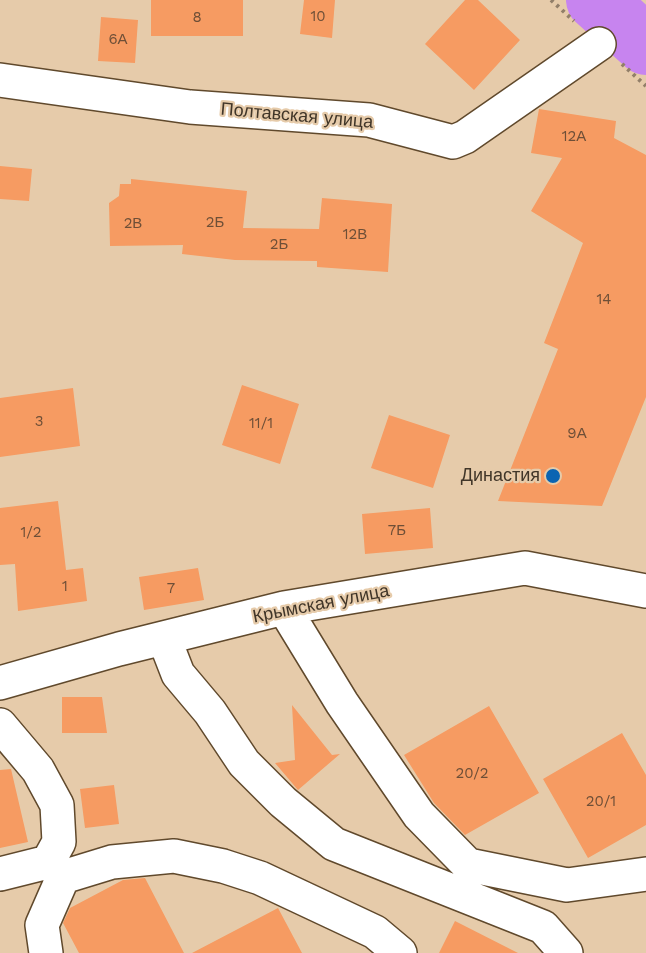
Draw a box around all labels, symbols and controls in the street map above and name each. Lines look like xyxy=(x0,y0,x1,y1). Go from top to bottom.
house number: 10 xyxy=(310,8,326,26)
house number: 8 xyxy=(192,9,202,27)
house number: 6А xyxy=(108,31,128,49)
street label: Полтавская улица xyxy=(220,99,374,133)
house number: 12А xyxy=(562,128,586,146)
house number: 2Б xyxy=(206,214,224,232)
house number: 2В xyxy=(124,215,142,233)
house number: 12В xyxy=(343,226,367,244)
house number: 2Б xyxy=(270,236,288,254)
house number: 14 xyxy=(596,291,612,309)
house number: 3 xyxy=(35,413,43,431)
house number: 11/1 xyxy=(249,415,273,433)
house number: 9А xyxy=(567,425,587,443)
place label: Династия xyxy=(461,465,540,487)
marker: Династия xyxy=(544,467,562,485)
house number: 7Б xyxy=(388,522,406,540)
house number: 1/2 xyxy=(20,524,42,542)
house number: 1 xyxy=(62,578,68,596)
house number: 7 xyxy=(167,580,175,598)
street label: Крымская улица xyxy=(251,580,391,628)
house number: 20/2 xyxy=(455,765,489,783)
house number: 20/1 xyxy=(586,793,616,811)

